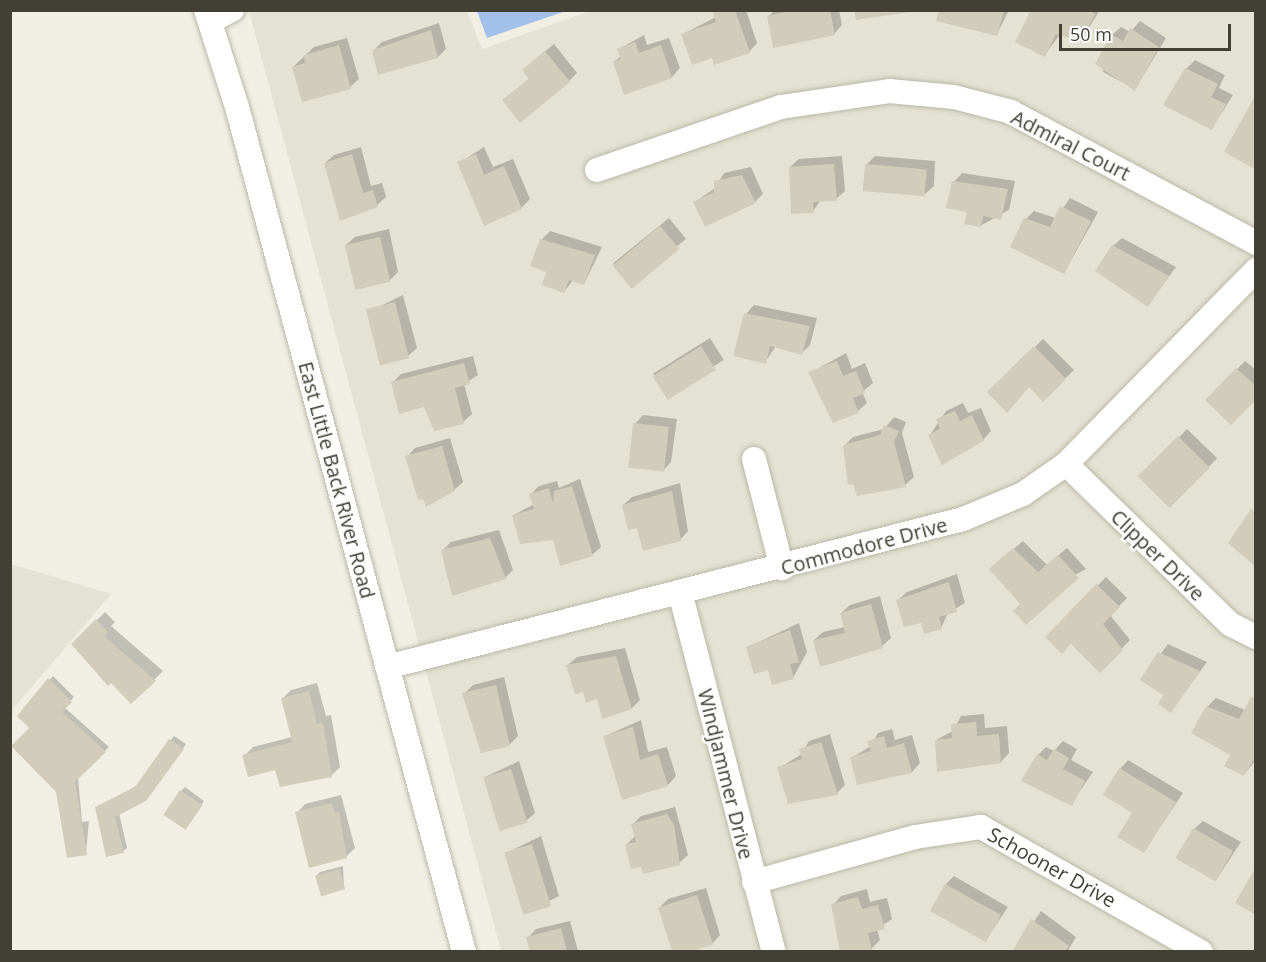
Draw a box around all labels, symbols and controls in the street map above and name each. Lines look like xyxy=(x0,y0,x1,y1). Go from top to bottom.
scale bar xyxy=(1062,12,1234,50)
text: 50 m xyxy=(1070,22,1112,46)
street label: Admiral Court xyxy=(1008,105,1134,185)
street label: East Little Back River Road xyxy=(294,359,380,601)
street label: Clipper Drive xyxy=(1106,504,1210,606)
street label: Commodore Drive xyxy=(778,512,950,580)
street label: Windjammer Drive xyxy=(693,686,759,862)
street label: Schooner Drive xyxy=(984,822,1120,912)

